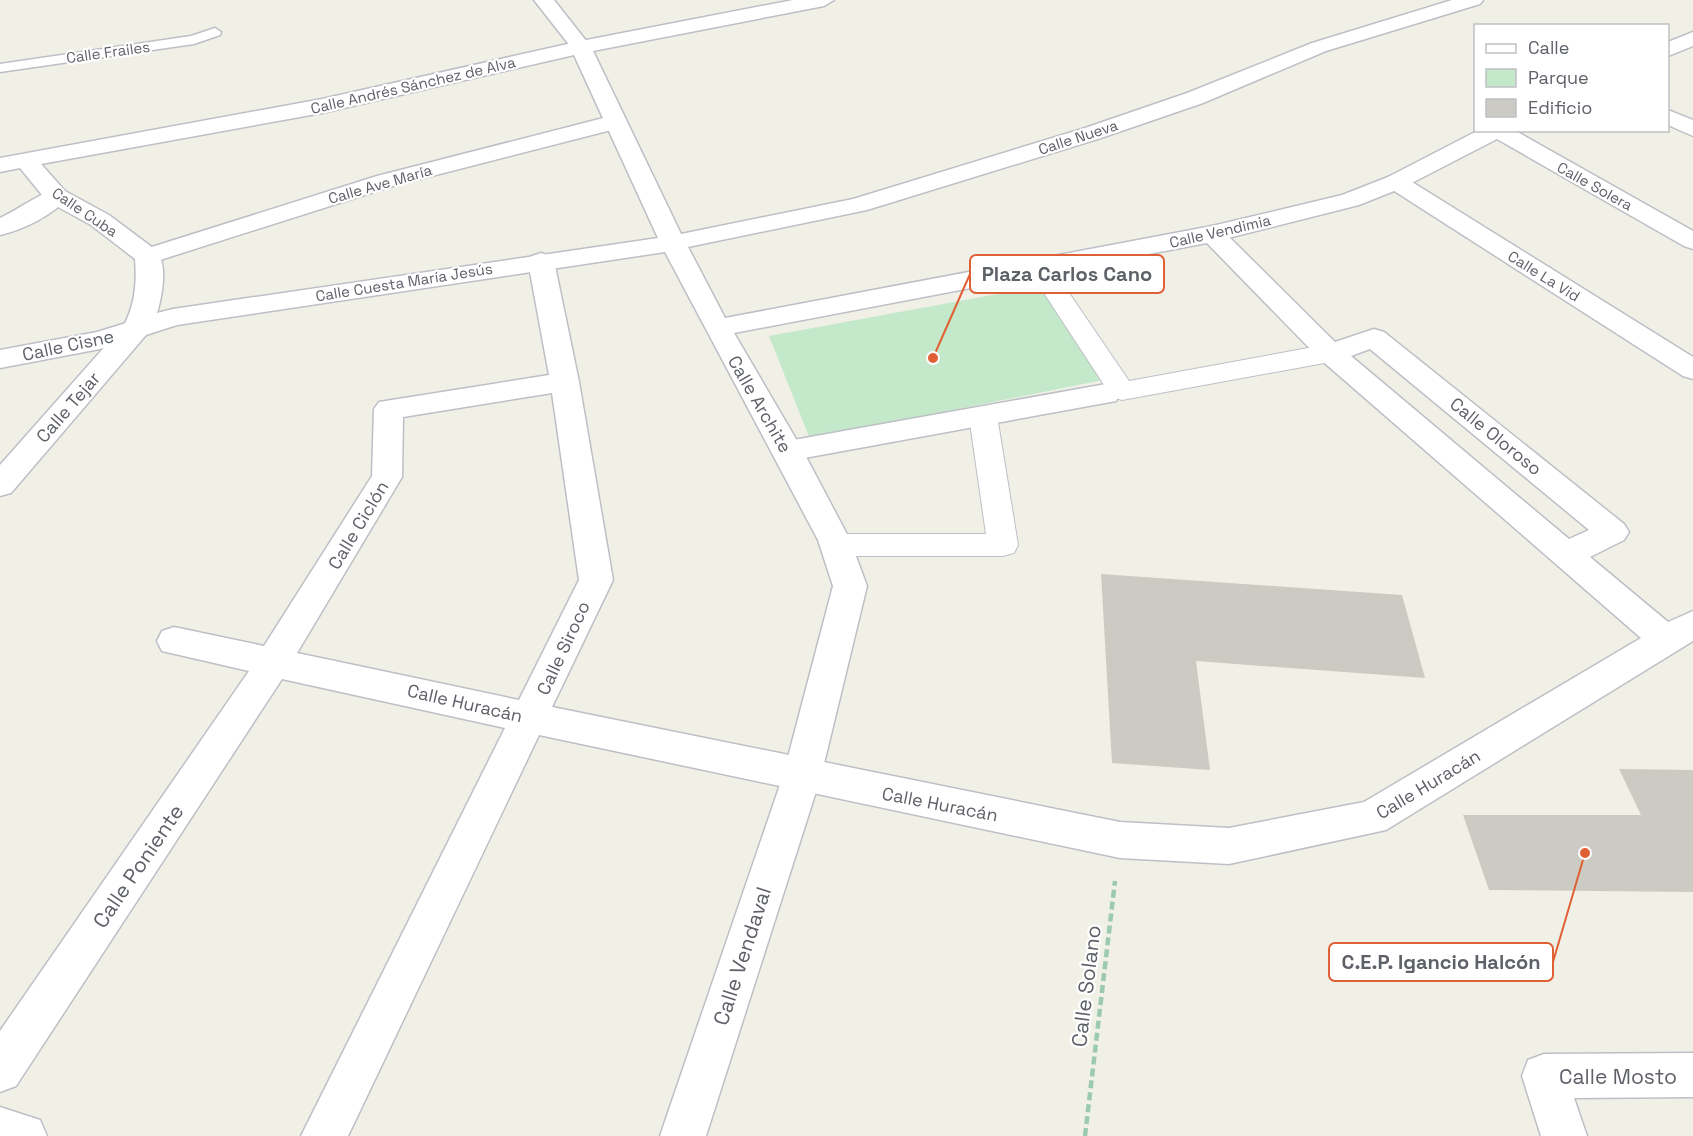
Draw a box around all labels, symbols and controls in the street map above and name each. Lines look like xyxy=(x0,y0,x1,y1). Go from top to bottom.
legend xyxy=(1474,24,1669,132)
text: Calle xyxy=(1528,36,1569,59)
street label: Calle Frailes xyxy=(65,37,151,67)
street label: Calle Andrés Sánchez de Alva xyxy=(309,52,518,118)
text: Parque xyxy=(1528,66,1589,89)
text: Edificio xyxy=(1528,96,1592,119)
street label: Calle Nueva xyxy=(1036,115,1121,159)
street label: Calle Solera xyxy=(1554,157,1636,215)
street label: Calle Ave María xyxy=(326,160,435,208)
street label: Calle Cuba xyxy=(48,183,122,241)
street label: Calle Vendimia xyxy=(1167,210,1273,252)
street label: Calle La Vid xyxy=(1504,246,1584,306)
callout: Plaza Carlos Cano xyxy=(970,255,1164,293)
street label: Calle Cuesta María Jesús xyxy=(314,259,494,305)
text: Plaza Carlos Cano xyxy=(982,261,1152,287)
street label: Calle Cisne xyxy=(20,324,116,366)
street label: Calle Archite xyxy=(723,351,797,457)
street label: Calle Tejar xyxy=(31,367,105,447)
street label: Calle Oloroso xyxy=(1445,392,1547,480)
street label: Calle Ciclón xyxy=(323,477,393,573)
street label: Calle Siroco xyxy=(531,597,595,699)
street label: Calle Huracán xyxy=(405,679,525,727)
street label: Calle Huracán xyxy=(1372,744,1484,824)
street label: Calle Huracán xyxy=(880,781,1000,827)
street label: Calle Poniente xyxy=(87,799,189,933)
street label: Calle Vendaval xyxy=(707,883,777,1029)
street label: Calle Solano xyxy=(1065,924,1107,1048)
callout: C.E.P. Igancio Halcón xyxy=(1329,943,1553,981)
text: C.E.P. Igancio Halcón xyxy=(1342,949,1541,975)
street label: Calle Mosto xyxy=(1559,1063,1677,1090)

